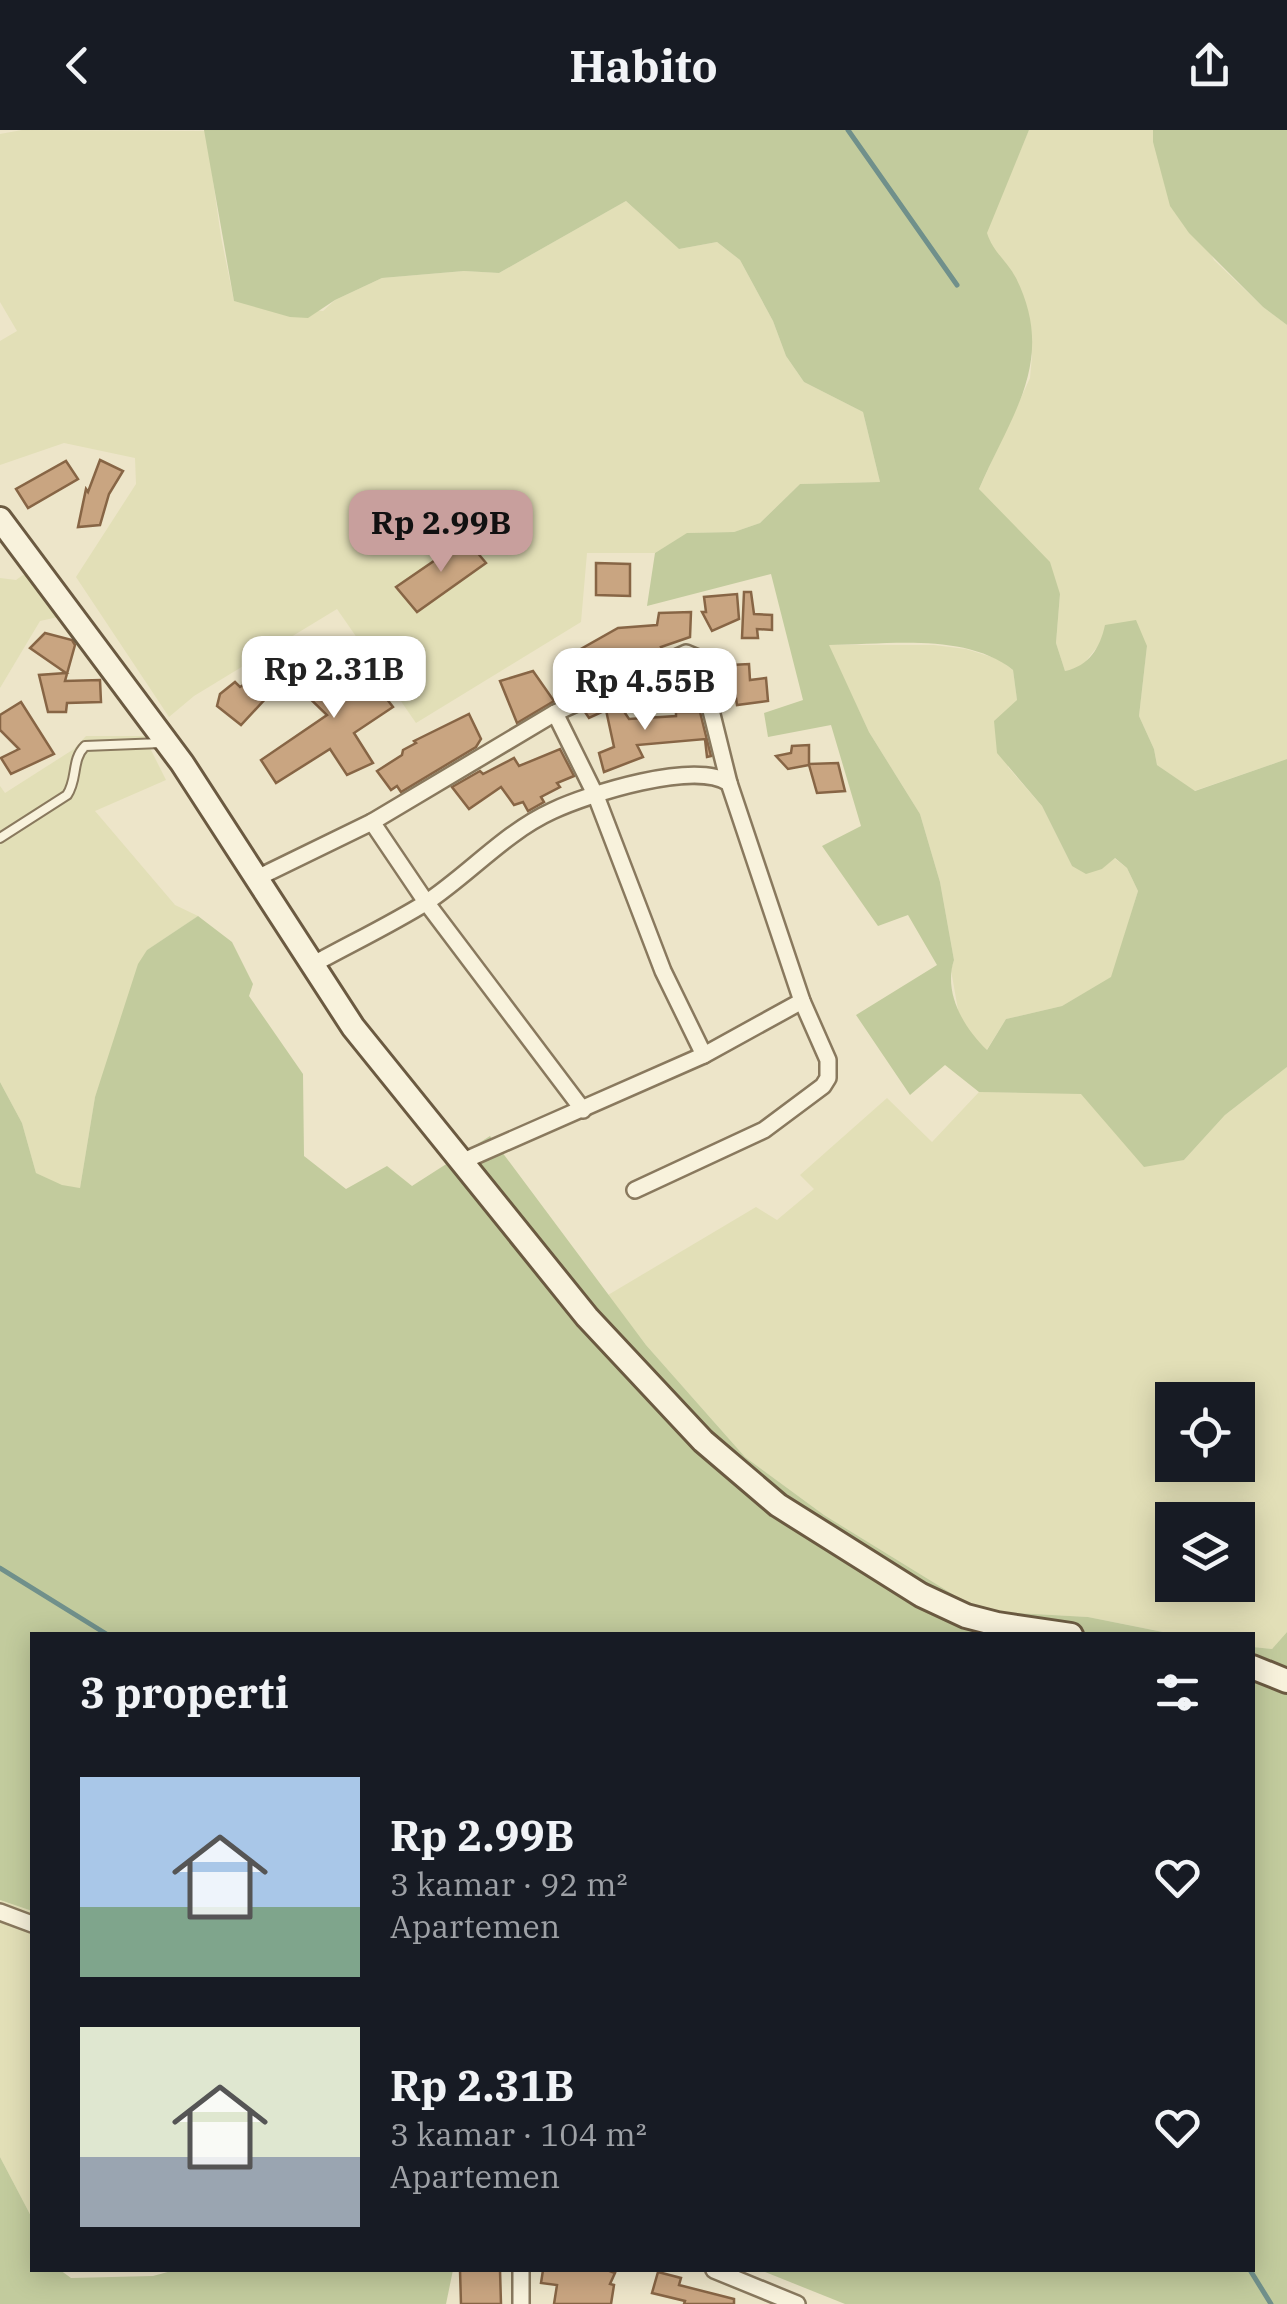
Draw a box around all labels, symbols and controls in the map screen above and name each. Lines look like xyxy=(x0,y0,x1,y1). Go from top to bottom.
text: Habito xyxy=(569,36,718,94)
icon: back xyxy=(50,38,105,93)
icon: share xyxy=(1182,38,1237,93)
pin: Rp 2.99B xyxy=(338,490,544,575)
text: Rp 2.99B xyxy=(371,501,511,543)
pin: Rp 2.31B xyxy=(231,636,437,721)
text: Rp 2.31B xyxy=(264,647,404,689)
pin: Rp 4.55B xyxy=(542,648,748,733)
text: Rp 4.55B xyxy=(575,659,715,701)
map controls xyxy=(1155,1382,1255,1602)
button: locate xyxy=(1155,1382,1255,1482)
button: layers xyxy=(1155,1502,1255,1602)
text: 3 properti xyxy=(80,1665,289,1720)
icon: filters xyxy=(1150,1665,1205,1720)
text: Rp 2.99B xyxy=(390,1808,574,1863)
icon: home xyxy=(160,1817,280,1937)
icon: heart xyxy=(1150,1850,1205,1905)
text: 3 kamar · 92 m² xyxy=(390,1863,628,1905)
text: Apartemen xyxy=(390,1905,560,1947)
text: Rp 2.31B xyxy=(390,2058,574,2113)
icon: home xyxy=(160,2067,280,2187)
icon: heart xyxy=(1150,2100,1205,2155)
text: 3 kamar · 104 m² xyxy=(390,2113,647,2155)
text: Apartemen xyxy=(390,2155,560,2197)

